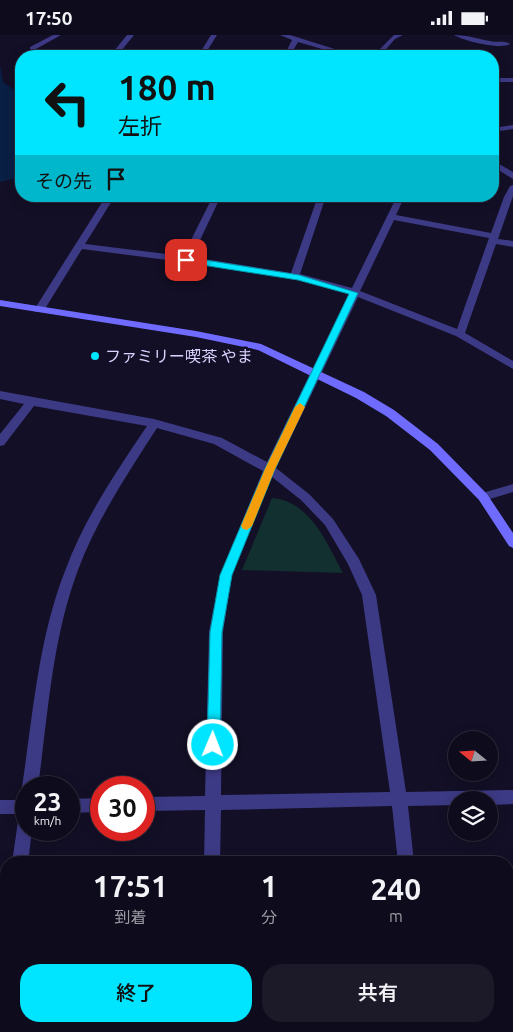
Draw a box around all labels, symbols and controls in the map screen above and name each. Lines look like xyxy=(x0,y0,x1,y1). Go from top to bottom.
text: 17:50 xyxy=(25,7,73,29)
text: 180 m xyxy=(118,67,216,107)
icon: left xyxy=(35,70,100,135)
text: 左折 xyxy=(118,113,162,138)
icon: arrive xyxy=(102,165,130,193)
text: その先 xyxy=(35,170,92,192)
pin xyxy=(165,239,207,281)
icon: arrive xyxy=(172,246,200,274)
place label: ファミリー喫茶 やま xyxy=(105,347,253,365)
marker: ファミリー喫茶 やま xyxy=(89,350,101,362)
position arrow xyxy=(186,718,238,770)
north arrow xyxy=(448,731,498,781)
map controls xyxy=(448,731,498,841)
speed limit sign: 30 xyxy=(90,776,155,841)
text: 23 xyxy=(33,788,62,816)
button: layers xyxy=(448,791,498,841)
text: km/h xyxy=(34,814,61,827)
text: 17:51 xyxy=(93,869,168,903)
text: 1 xyxy=(261,869,278,903)
text: 240 xyxy=(370,872,421,906)
text: m xyxy=(389,907,403,925)
text: 到着 xyxy=(114,908,146,926)
text: 分 xyxy=(261,908,277,926)
button: 終了 xyxy=(20,964,252,1022)
button: 共有 xyxy=(262,964,494,1022)

